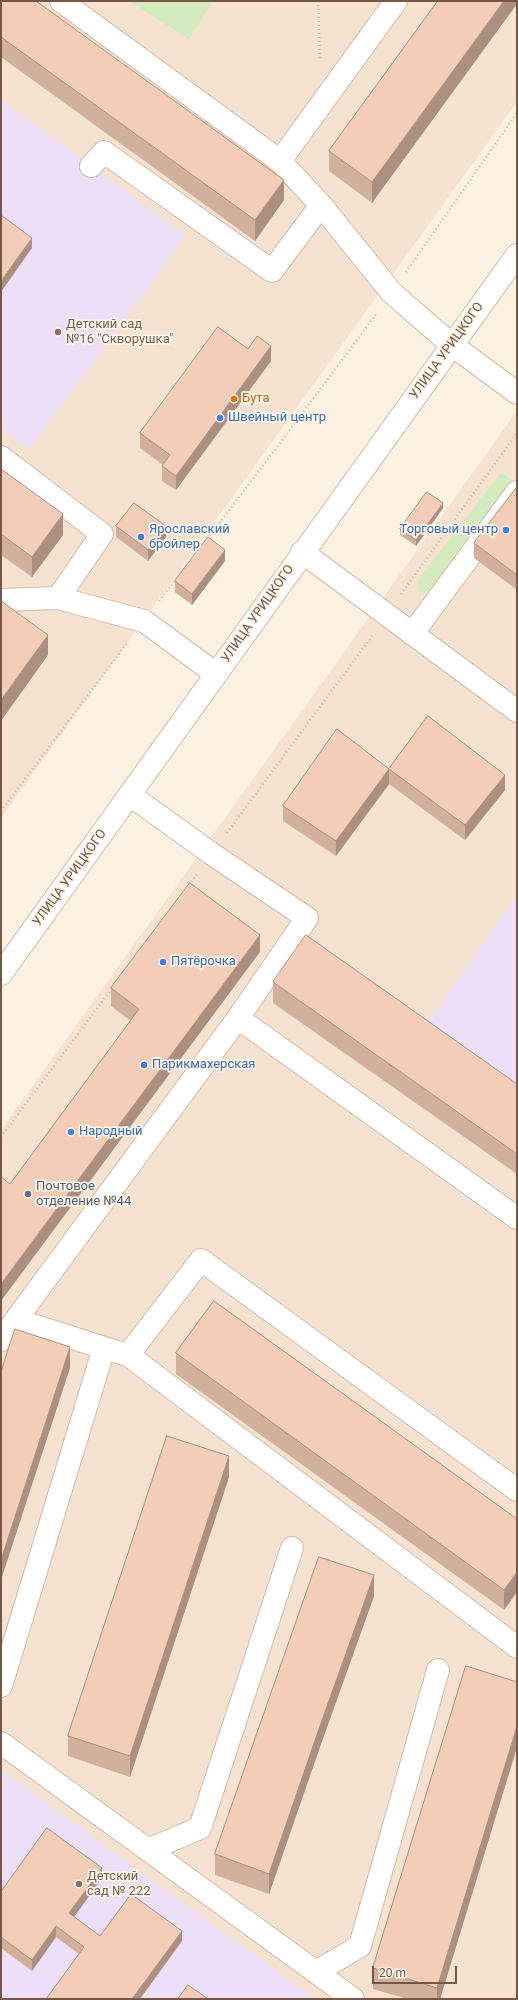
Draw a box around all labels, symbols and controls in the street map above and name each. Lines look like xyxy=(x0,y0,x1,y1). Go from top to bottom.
street label: УЛИЦА УРИЦКОГО xyxy=(407,300,487,402)
place label: Детский сад №16 "Скворушка" xyxy=(66,317,173,348)
marker: Детский сад №16 "Скворушка" xyxy=(53,327,63,337)
place label: Бута xyxy=(242,391,270,407)
marker: Бута xyxy=(229,394,239,404)
place label: Швейный центр xyxy=(228,410,326,426)
marker: Швейный центр xyxy=(215,413,225,423)
place label: Ярославский бройлер xyxy=(149,522,230,553)
place label: Торговый центр xyxy=(400,522,498,538)
marker: Торговый центр xyxy=(501,525,511,535)
marker: Ярославский бройлер xyxy=(136,532,146,542)
street label: УЛИЦА УРИЦКОГО xyxy=(218,562,298,666)
street label: УЛИЦА УРИЦКОГО xyxy=(30,827,110,929)
place label: Пятёрочка xyxy=(171,954,236,970)
marker: Пятёрочка xyxy=(158,957,168,967)
place label: Парикмахерская xyxy=(152,1057,255,1073)
marker: Парикмахерская xyxy=(139,1060,149,1070)
place label: Народный xyxy=(79,1124,143,1140)
marker: Народный xyxy=(66,1127,76,1137)
place label: Почтовое отделение №44 xyxy=(36,1179,131,1210)
marker: Почтовое отделение №44 xyxy=(23,1189,33,1199)
place label: Детский сад № 222 xyxy=(87,1869,150,1900)
marker: Детский сад № 222 xyxy=(74,1879,84,1889)
scale bar xyxy=(374,1958,459,1984)
text: 20 m xyxy=(379,1966,406,1980)

